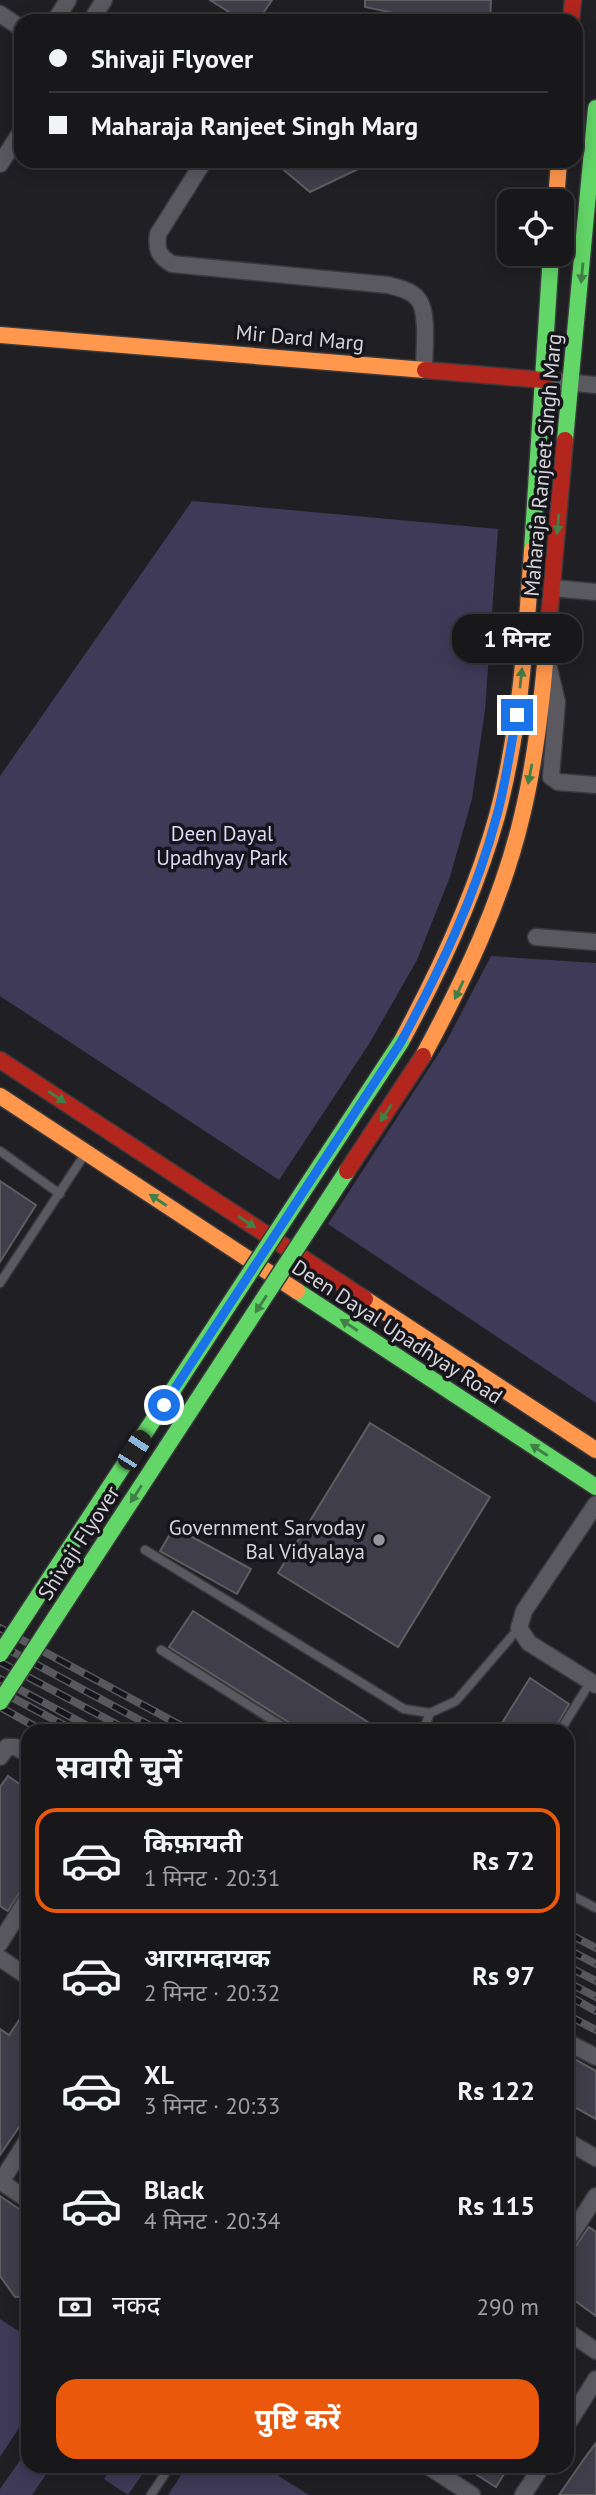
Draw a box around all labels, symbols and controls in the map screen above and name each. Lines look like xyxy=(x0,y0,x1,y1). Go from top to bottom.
text: Shivaji Flyover xyxy=(91,42,253,75)
text: Maharaja Ranjeet Singh Marg xyxy=(91,109,418,142)
map controls xyxy=(497,189,574,266)
button: locate xyxy=(497,189,574,266)
one-way arrow xyxy=(576,263,587,285)
street label: Mir Dard Marg xyxy=(235,318,365,357)
street label: Maharaja Ranjeet Singh Marg xyxy=(518,332,567,598)
one-way arrow xyxy=(552,514,563,536)
callout: 1 मिनट xyxy=(452,614,582,662)
text: 1 मिनट xyxy=(483,624,551,653)
one-way arrow xyxy=(516,667,527,689)
route end xyxy=(501,699,533,731)
one-way arrow xyxy=(524,763,535,785)
park label: Deen Dayal Upadhyay Park xyxy=(156,820,288,871)
one-way arrow xyxy=(453,979,464,1000)
one-way arrow xyxy=(47,1091,67,1104)
one-way arrow xyxy=(380,1104,393,1123)
one-way arrow xyxy=(149,1194,168,1207)
one-way arrow xyxy=(238,1215,257,1228)
street label: Deen Dayal Upadhyay Road xyxy=(287,1253,508,1410)
one-way arrow xyxy=(255,1294,268,1313)
one-way arrow xyxy=(339,1319,358,1332)
route start xyxy=(148,1389,180,1421)
car xyxy=(114,1427,155,1473)
one-way arrow xyxy=(530,1443,548,1457)
street label: Shivaji Flyover xyxy=(32,1480,126,1605)
one-way arrow xyxy=(130,1484,143,1504)
place label: Government Sarvoday Bal Vidyalaya xyxy=(169,1514,365,1565)
marker: Government Sarvoday Bal Vidyalaya xyxy=(371,1532,387,1548)
text: सवारी चुनें xyxy=(56,1745,182,1787)
text: किफ़ायती xyxy=(144,1826,243,1859)
icon: car xyxy=(60,1829,123,1892)
text: Rs 72 xyxy=(472,1844,535,1877)
text: 1 मिनट · 20:31 xyxy=(144,1863,280,1892)
text: आरामदायक xyxy=(144,1941,270,1974)
icon: car xyxy=(60,1944,123,2007)
text: Rs 97 xyxy=(472,1959,535,1992)
text: 2 मिनट · 20:32 xyxy=(144,1978,280,2007)
text: XL xyxy=(144,2058,174,2091)
icon: car xyxy=(60,2059,123,2122)
text: Rs 122 xyxy=(458,2074,535,2107)
text: 3 मिनट · 20:33 xyxy=(144,2091,280,2120)
text: Black xyxy=(144,2173,204,2206)
icon: car xyxy=(60,2174,123,2237)
text: Rs 115 xyxy=(458,2189,535,2222)
text: 4 मिनट · 20:34 xyxy=(144,2206,280,2235)
icon: cash xyxy=(56,2288,94,2326)
text: नकद xyxy=(112,2288,160,2321)
text: 290 m xyxy=(477,2292,539,2321)
button: पुष्टि करें xyxy=(56,2379,539,2459)

